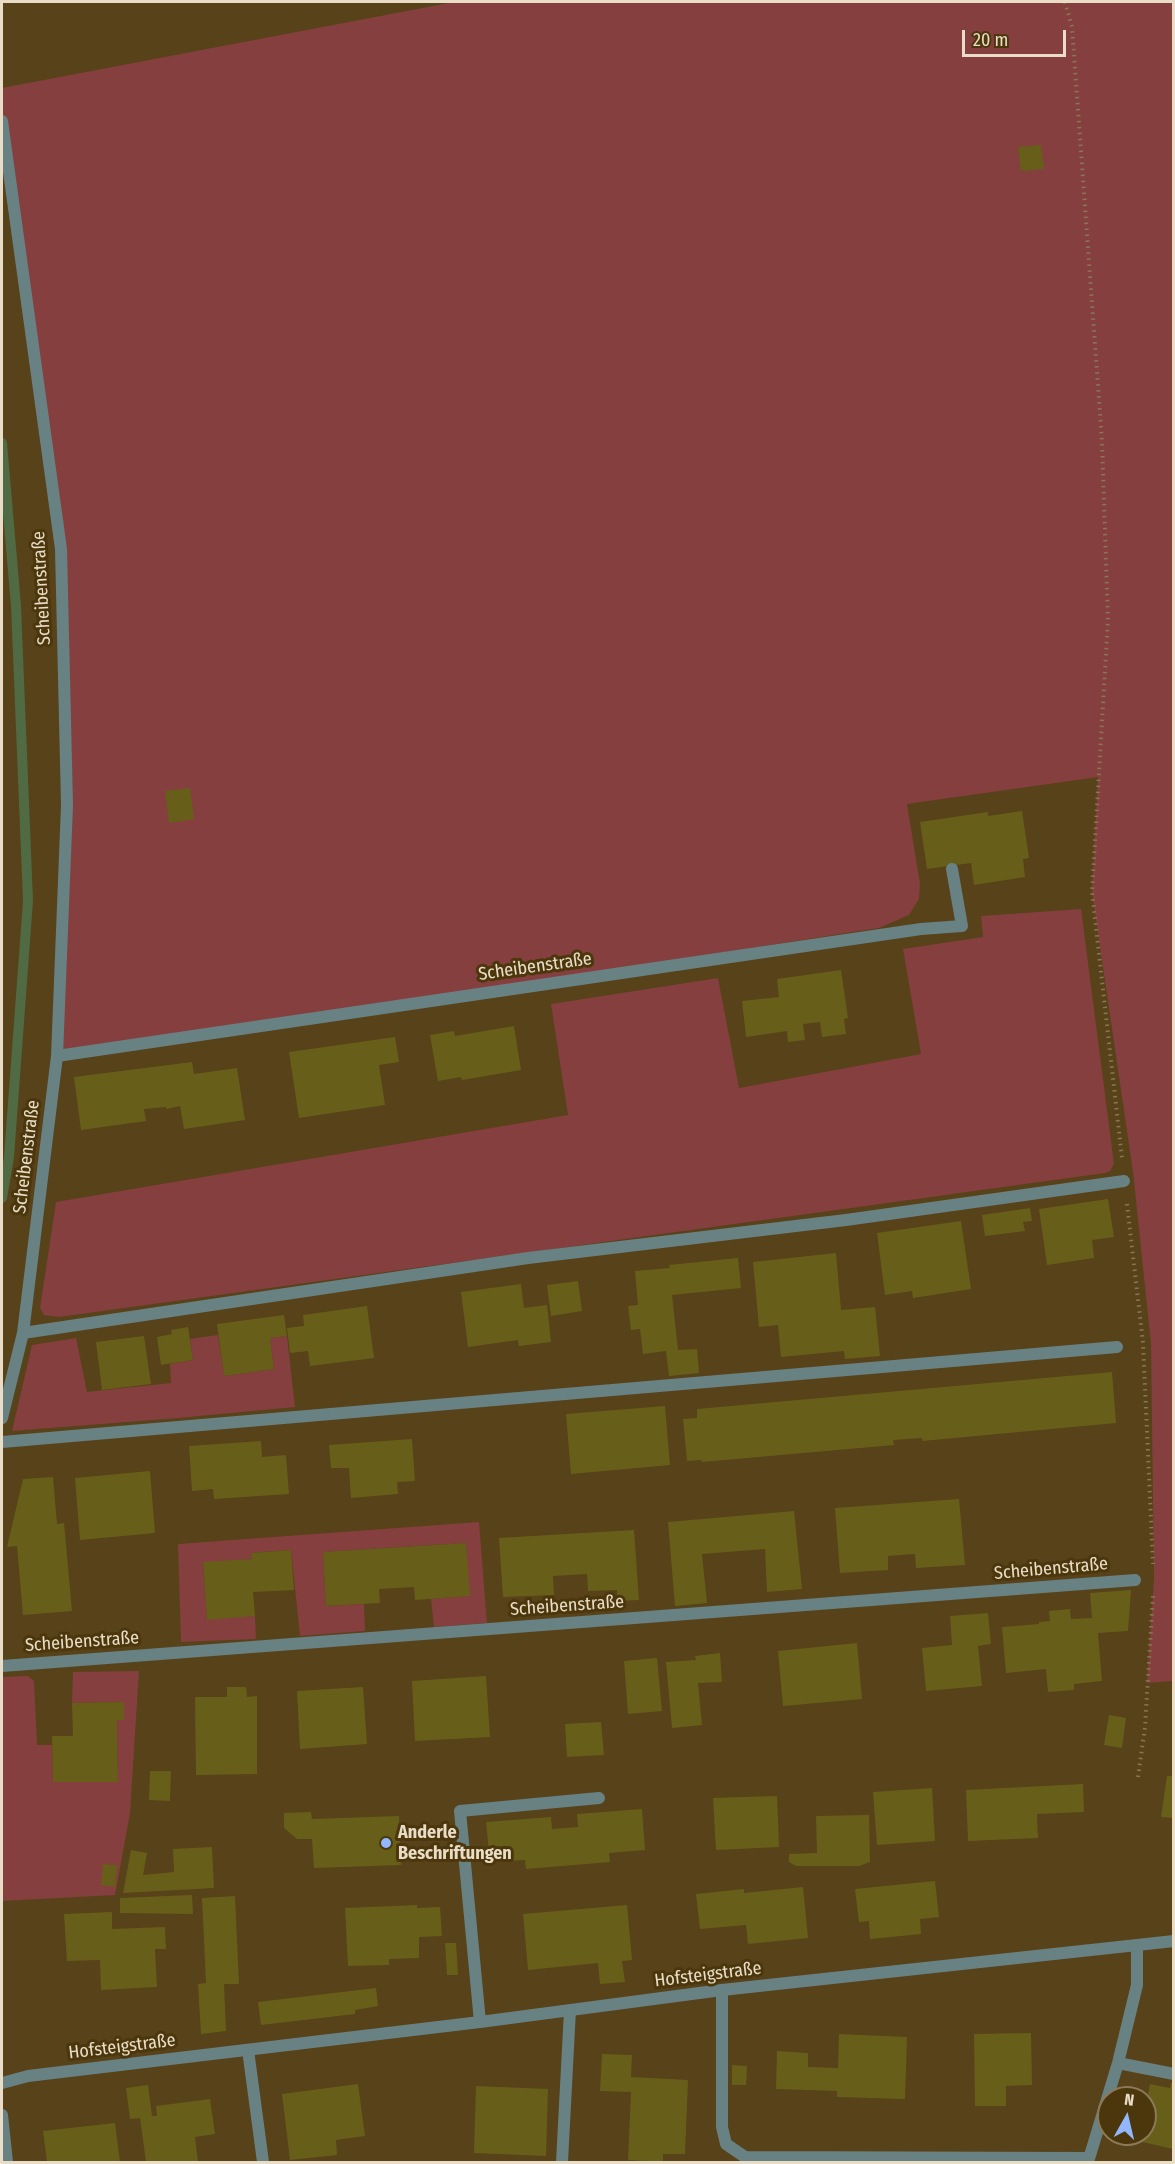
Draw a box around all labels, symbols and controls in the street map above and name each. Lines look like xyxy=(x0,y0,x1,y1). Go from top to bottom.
scale bar xyxy=(965,18,1068,56)
text: 20 m xyxy=(973,29,1008,51)
street label: Scheibenstraße xyxy=(28,530,56,646)
street label: Scheibenstraße xyxy=(477,948,593,986)
street label: Scheibenstraße xyxy=(9,1099,45,1215)
street label: Scheibenstraße xyxy=(993,1553,1109,1585)
street label: Scheibenstraße xyxy=(509,1591,625,1621)
street label: Scheibenstraße xyxy=(24,1627,140,1657)
place label: Anderle Beschriftungen xyxy=(398,1822,512,1864)
marker: Anderle Beschriftungen xyxy=(379,1836,393,1850)
street label: Hofsteigstraße xyxy=(653,1958,763,1992)
street label: Hofsteigstraße xyxy=(67,2030,177,2064)
north arrow xyxy=(1097,2086,1157,2146)
text: N xyxy=(1123,2090,1135,2110)

